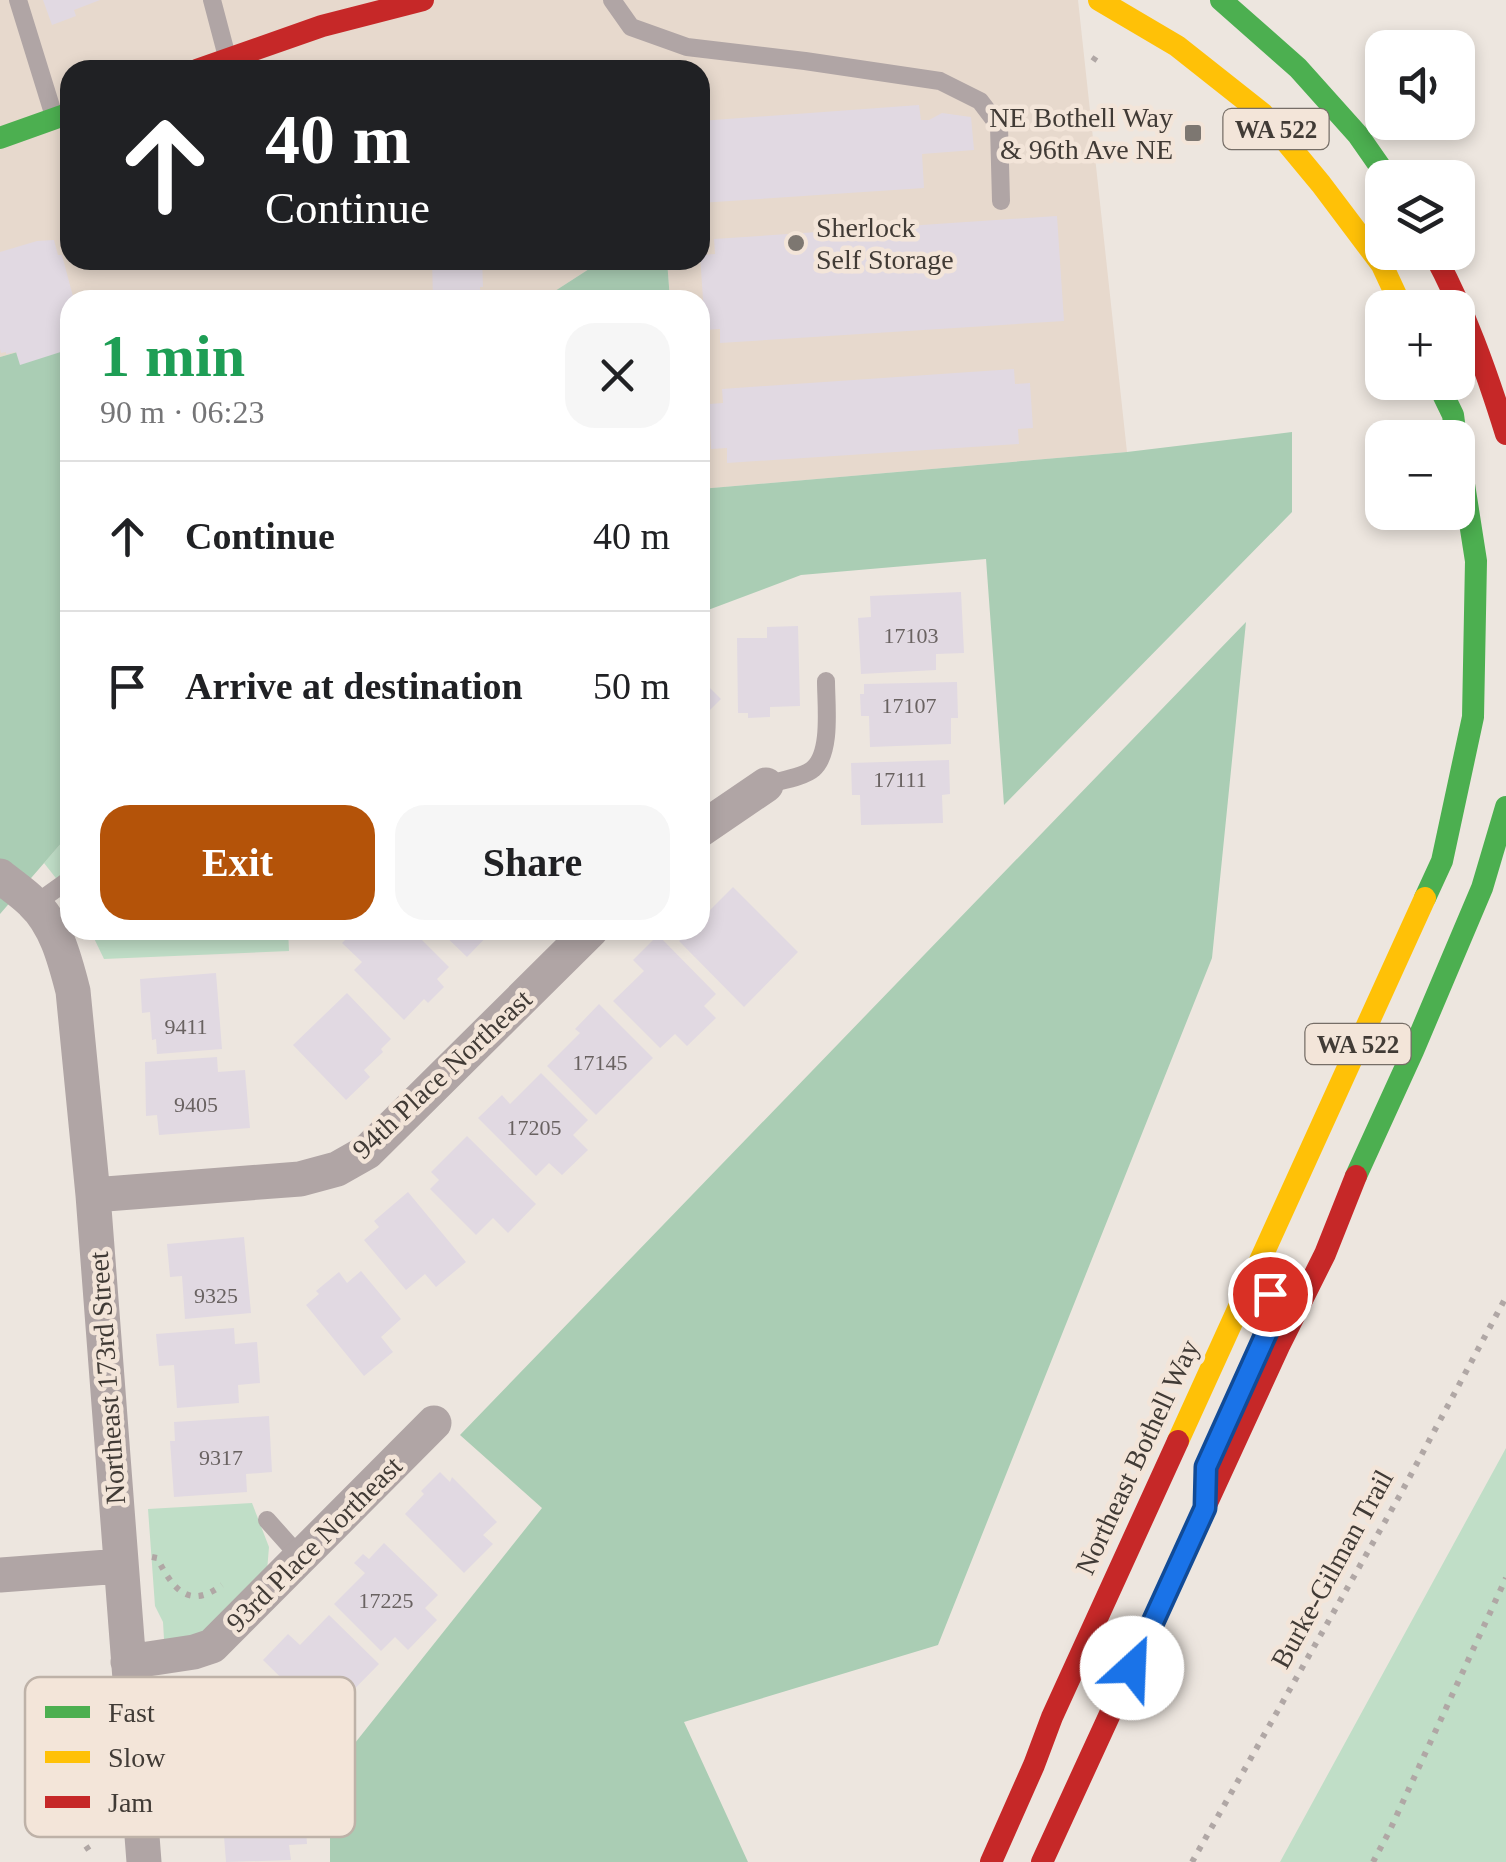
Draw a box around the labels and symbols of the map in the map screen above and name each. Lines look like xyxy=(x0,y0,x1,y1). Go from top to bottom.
place label: NE Bothell Way & 96th Ave NE xyxy=(989,102,1173,165)
road number: WA 522 xyxy=(1224,109,1328,149)
marker: NE Bothell Way & 96th Ave NE xyxy=(1182,122,1204,144)
place label: Sherlock Self Storage xyxy=(816,212,954,275)
marker: Sherlock Self Storage xyxy=(785,232,807,254)
house number: 17103 xyxy=(884,623,939,648)
house number: 17107 xyxy=(882,693,937,718)
house number: 17111 xyxy=(873,767,927,792)
street label: 94th Place Northeast xyxy=(346,983,538,1165)
house number: 9411 xyxy=(164,1014,208,1039)
road number: WA 522 xyxy=(1306,1024,1410,1064)
house number: 17145 xyxy=(573,1050,628,1075)
house number: 9405 xyxy=(174,1092,218,1117)
house number: 17205 xyxy=(507,1115,562,1140)
street label: Northeast 173rd Street xyxy=(83,1250,131,1506)
pin xyxy=(1228,1252,1313,1337)
house number: 9325 xyxy=(194,1283,238,1308)
street label: Northeast Bothell Way xyxy=(1069,1335,1205,1579)
house number: 9317 xyxy=(199,1445,243,1470)
street label: 93rd Place Northeast xyxy=(220,1450,408,1638)
street label: Burke-Gilman Trail xyxy=(1265,1464,1399,1673)
house number: 17225 xyxy=(359,1588,414,1613)
position arrow xyxy=(1080,1616,1184,1720)
legend xyxy=(25,1677,355,1837)
text: Fast xyxy=(108,1697,155,1728)
text: Slow xyxy=(108,1742,166,1773)
text: Jam xyxy=(108,1787,153,1818)

